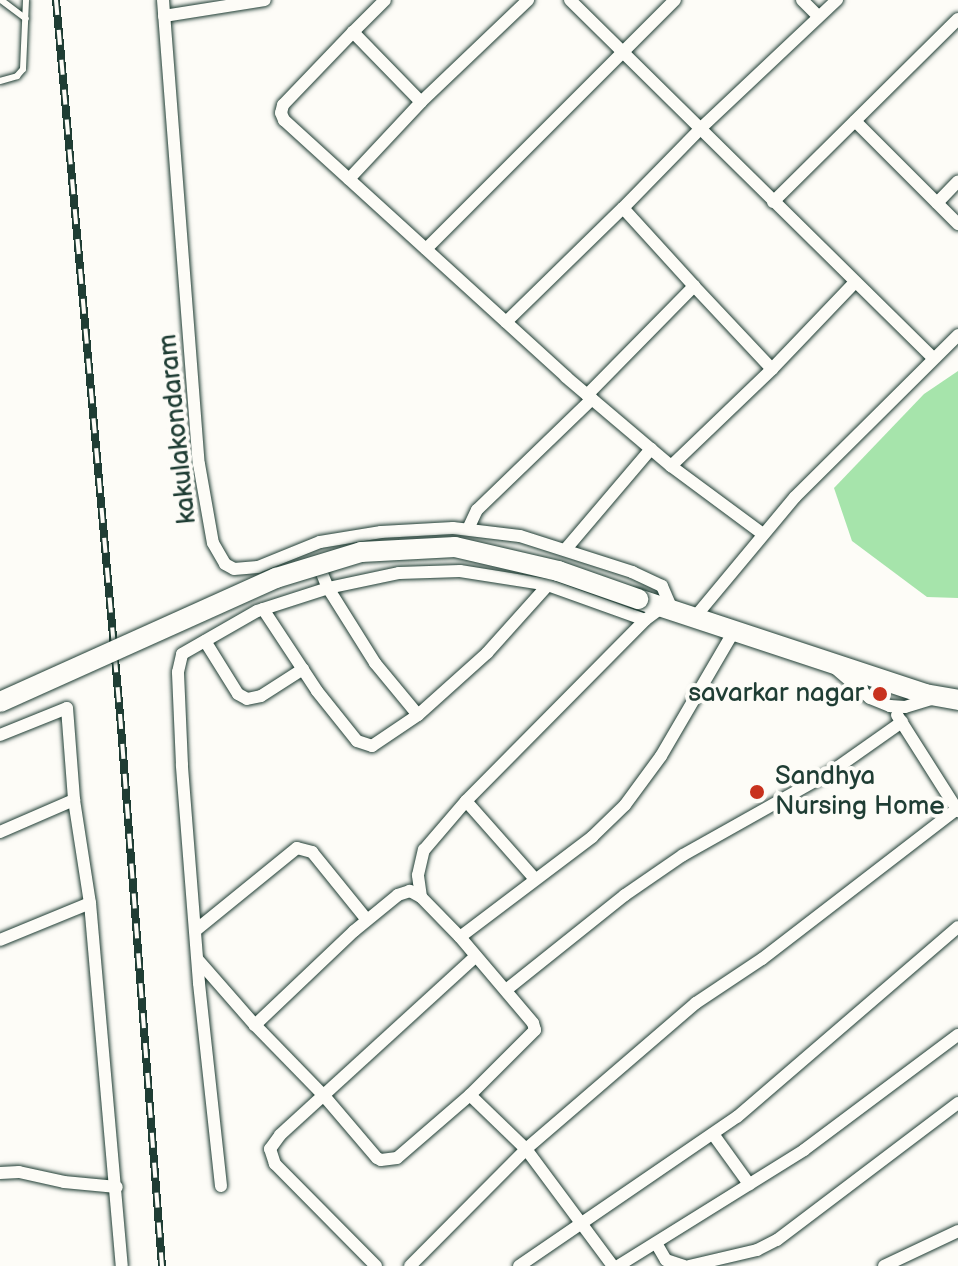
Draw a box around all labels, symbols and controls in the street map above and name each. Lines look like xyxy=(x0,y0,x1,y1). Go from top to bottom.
street label: kakulakondaram xyxy=(153,332,203,526)
place label: savarkar nagar xyxy=(688,678,864,710)
marker: savarkar nagar xyxy=(871,685,889,703)
place label: Sandhya Nursing Home xyxy=(775,761,945,822)
marker: Sandhya Nursing Home xyxy=(746,781,768,803)

